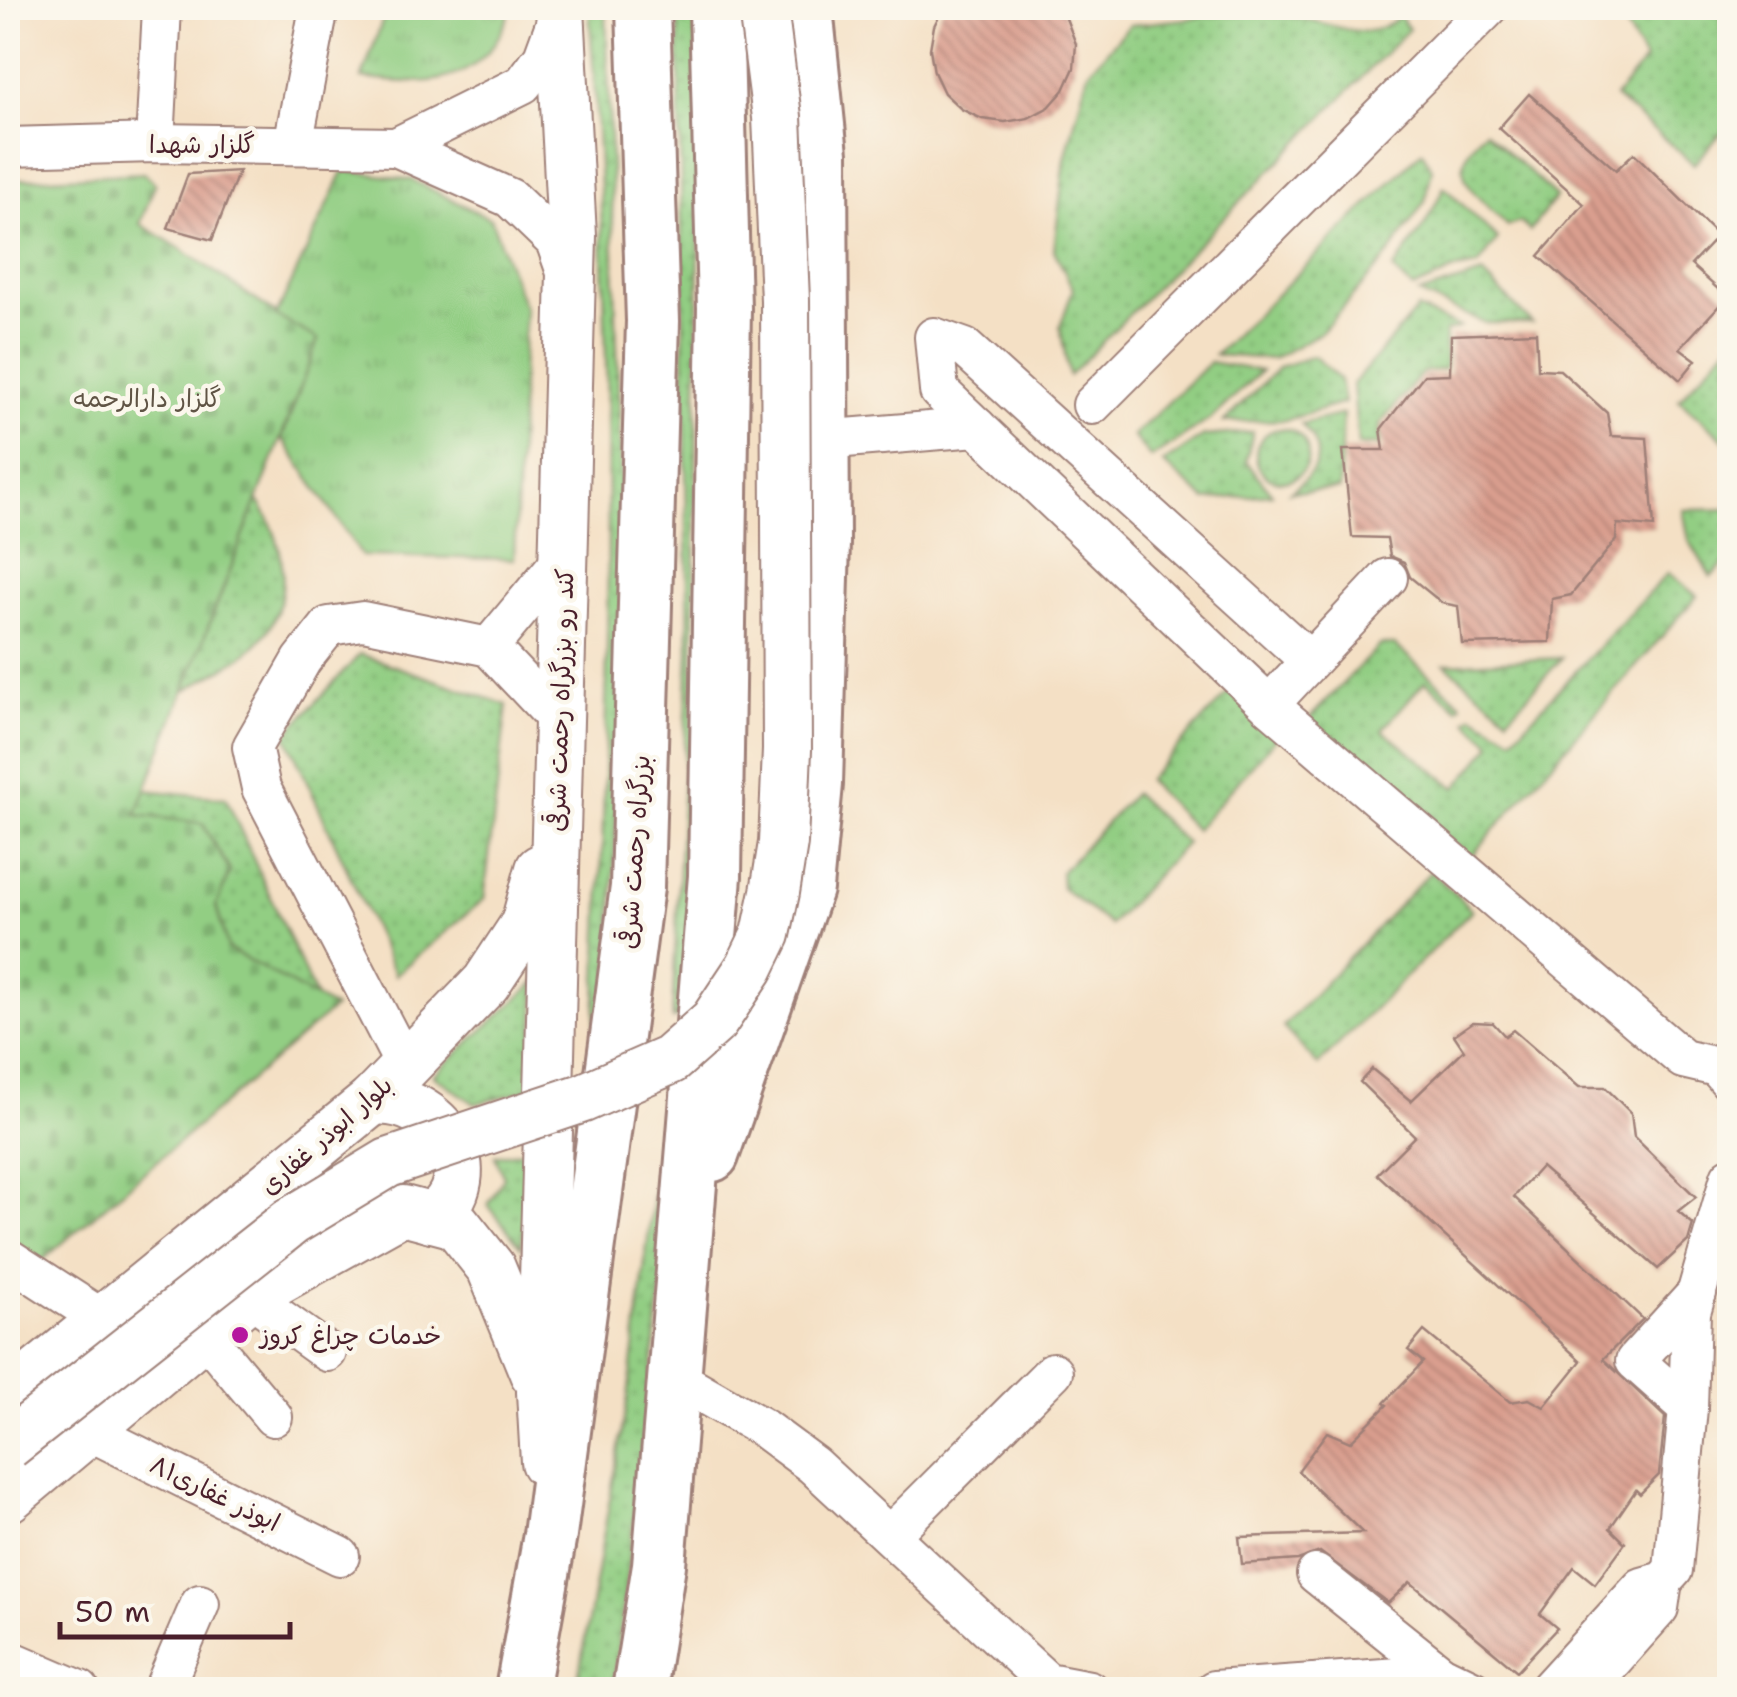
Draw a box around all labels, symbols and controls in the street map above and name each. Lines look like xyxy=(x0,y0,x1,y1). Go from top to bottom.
street label: گلزار شهدا xyxy=(149,127,255,161)
park label: گلزار دارالرحمه xyxy=(73,381,221,415)
street label: کند رو بزرگراه رحمت شرقی xyxy=(538,568,582,832)
street label: بزرگراه رحمت شرقی xyxy=(610,754,658,950)
street label: بلوار ابوذر غفاری xyxy=(252,1068,400,1202)
place label: خدمات چراغ کروز xyxy=(258,1318,441,1353)
marker: خدمات چراغ کروز xyxy=(229,1324,251,1346)
street label: ۸۱ابوذر غفاری xyxy=(144,1447,286,1539)
scale bar xyxy=(60,1577,290,1639)
text: 50 m xyxy=(75,1591,150,1632)

